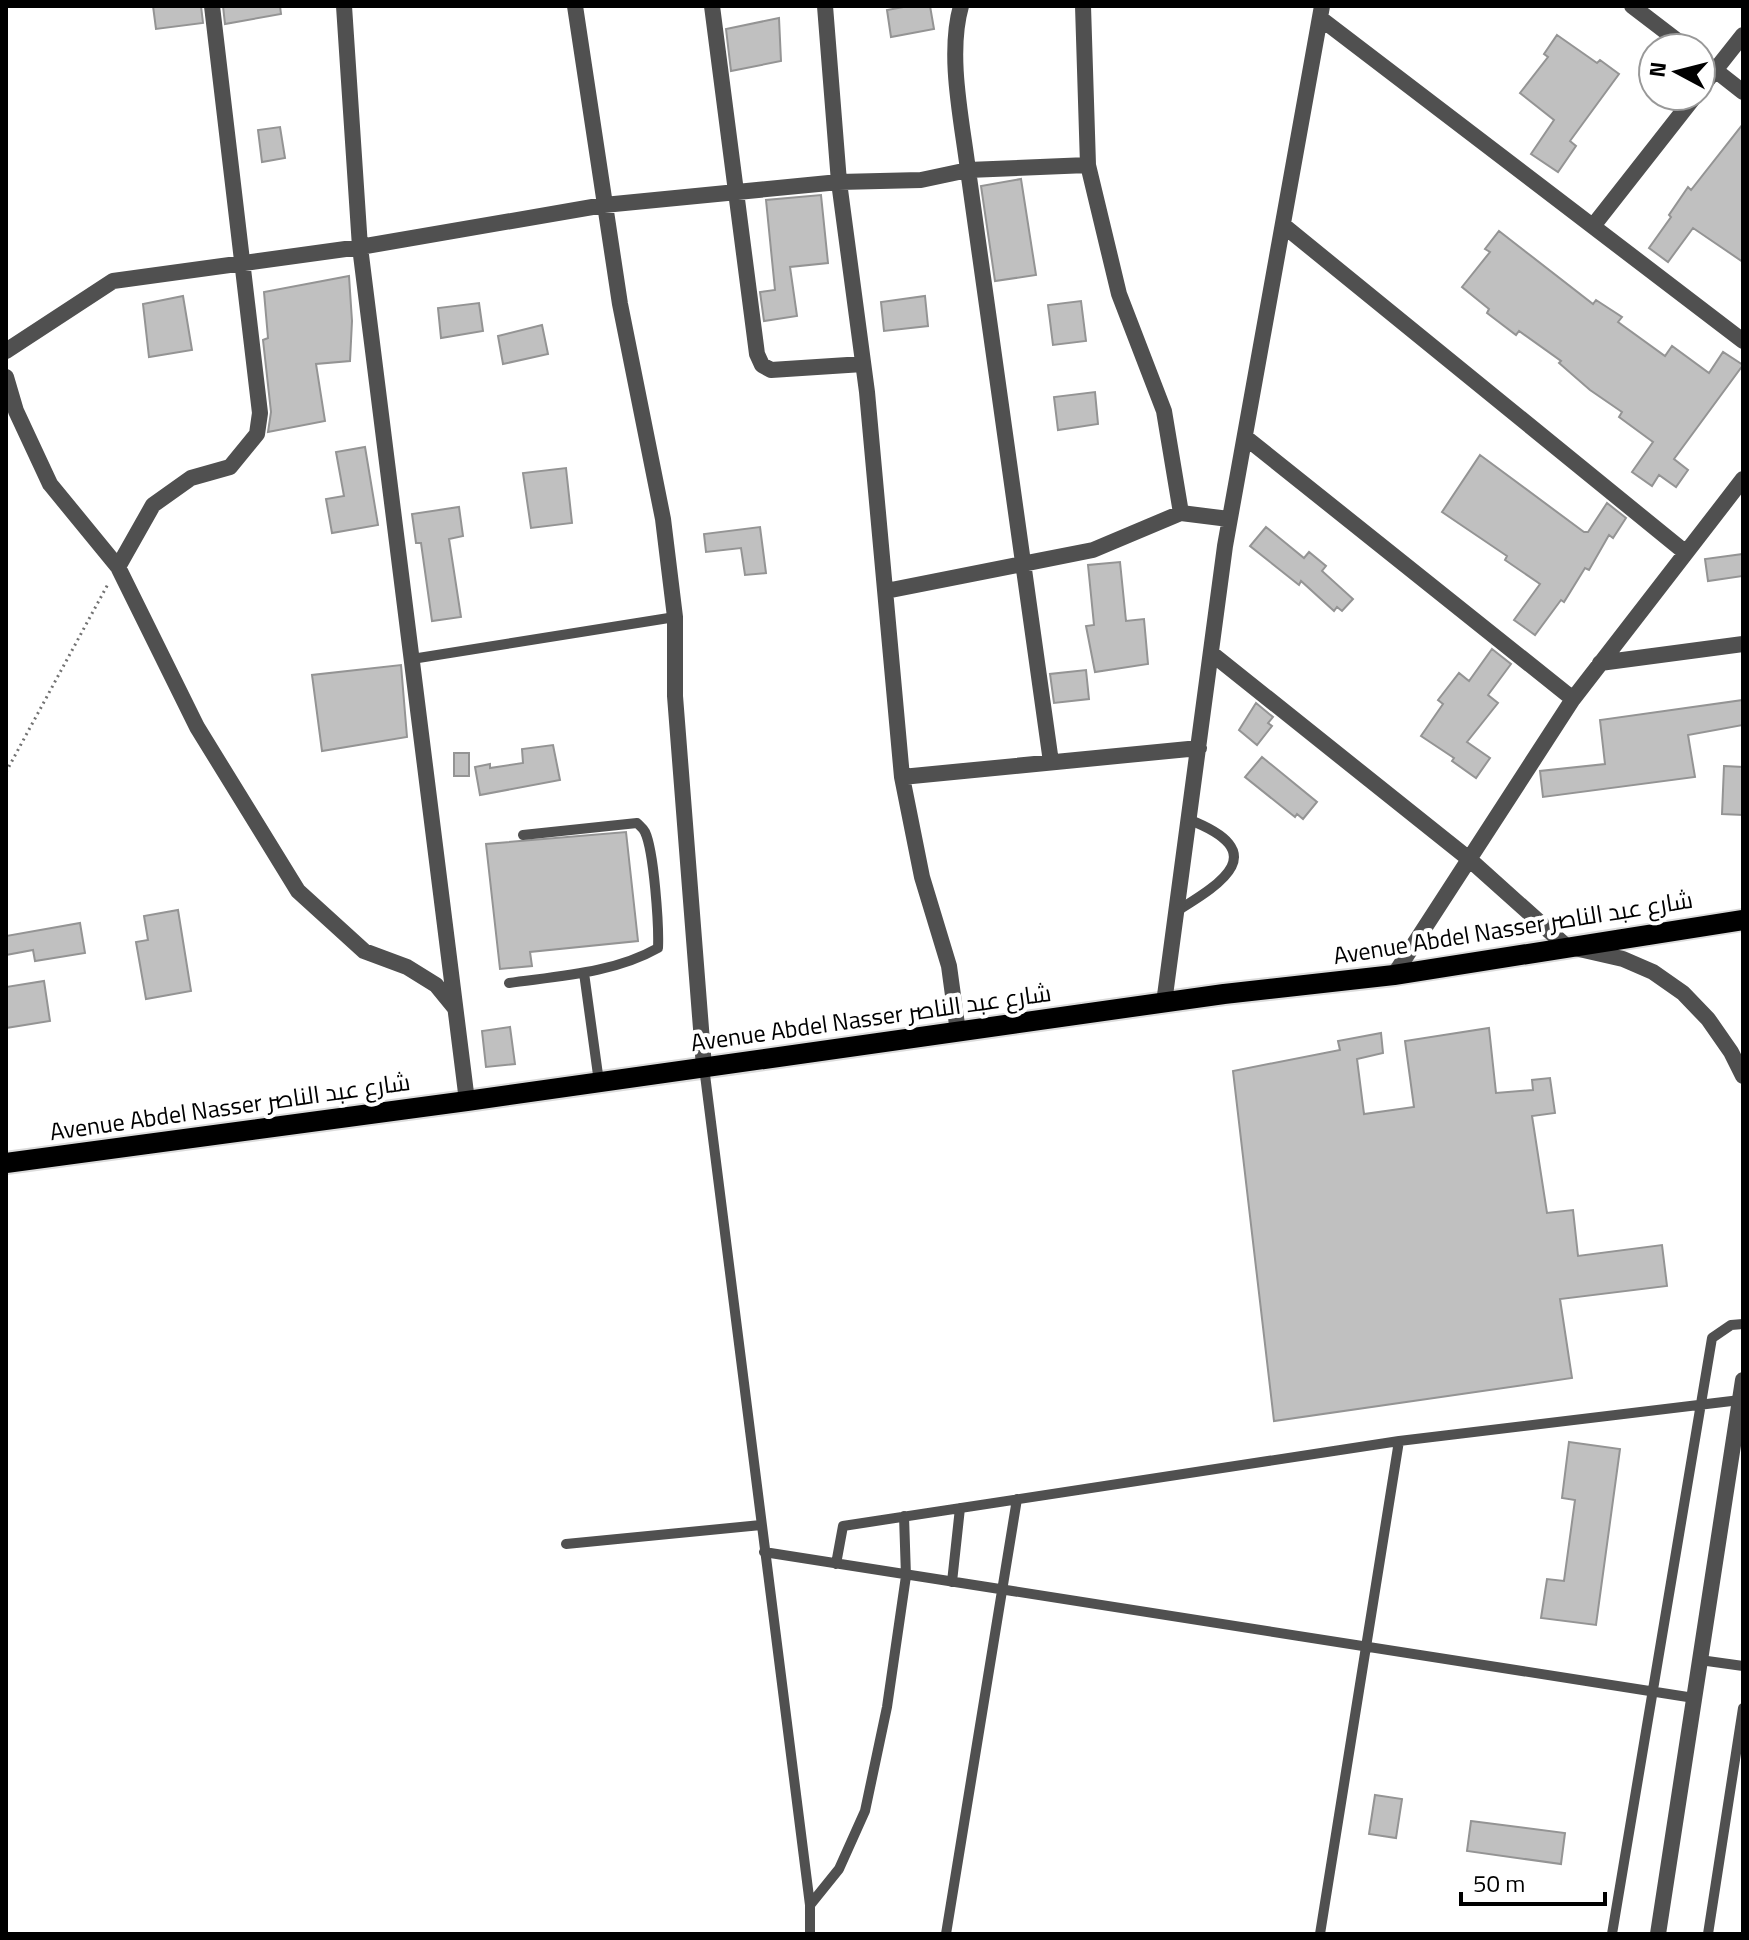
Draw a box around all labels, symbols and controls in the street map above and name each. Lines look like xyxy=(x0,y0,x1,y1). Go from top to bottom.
north arrow xyxy=(1637,32,1717,112)
text: N xyxy=(1639,60,1675,79)
street label: Avenue Abdel Nasser شارع عبد الناصر xyxy=(1330,881,1695,973)
street label: Avenue Abdel Nasser شارع عبد الناصر xyxy=(688,974,1053,1060)
street label: Avenue Abdel Nasser شارع عبد الناصر xyxy=(47,1063,412,1149)
scale bar xyxy=(1461,1856,1605,1906)
text: 50 m xyxy=(1473,1865,1525,1901)

